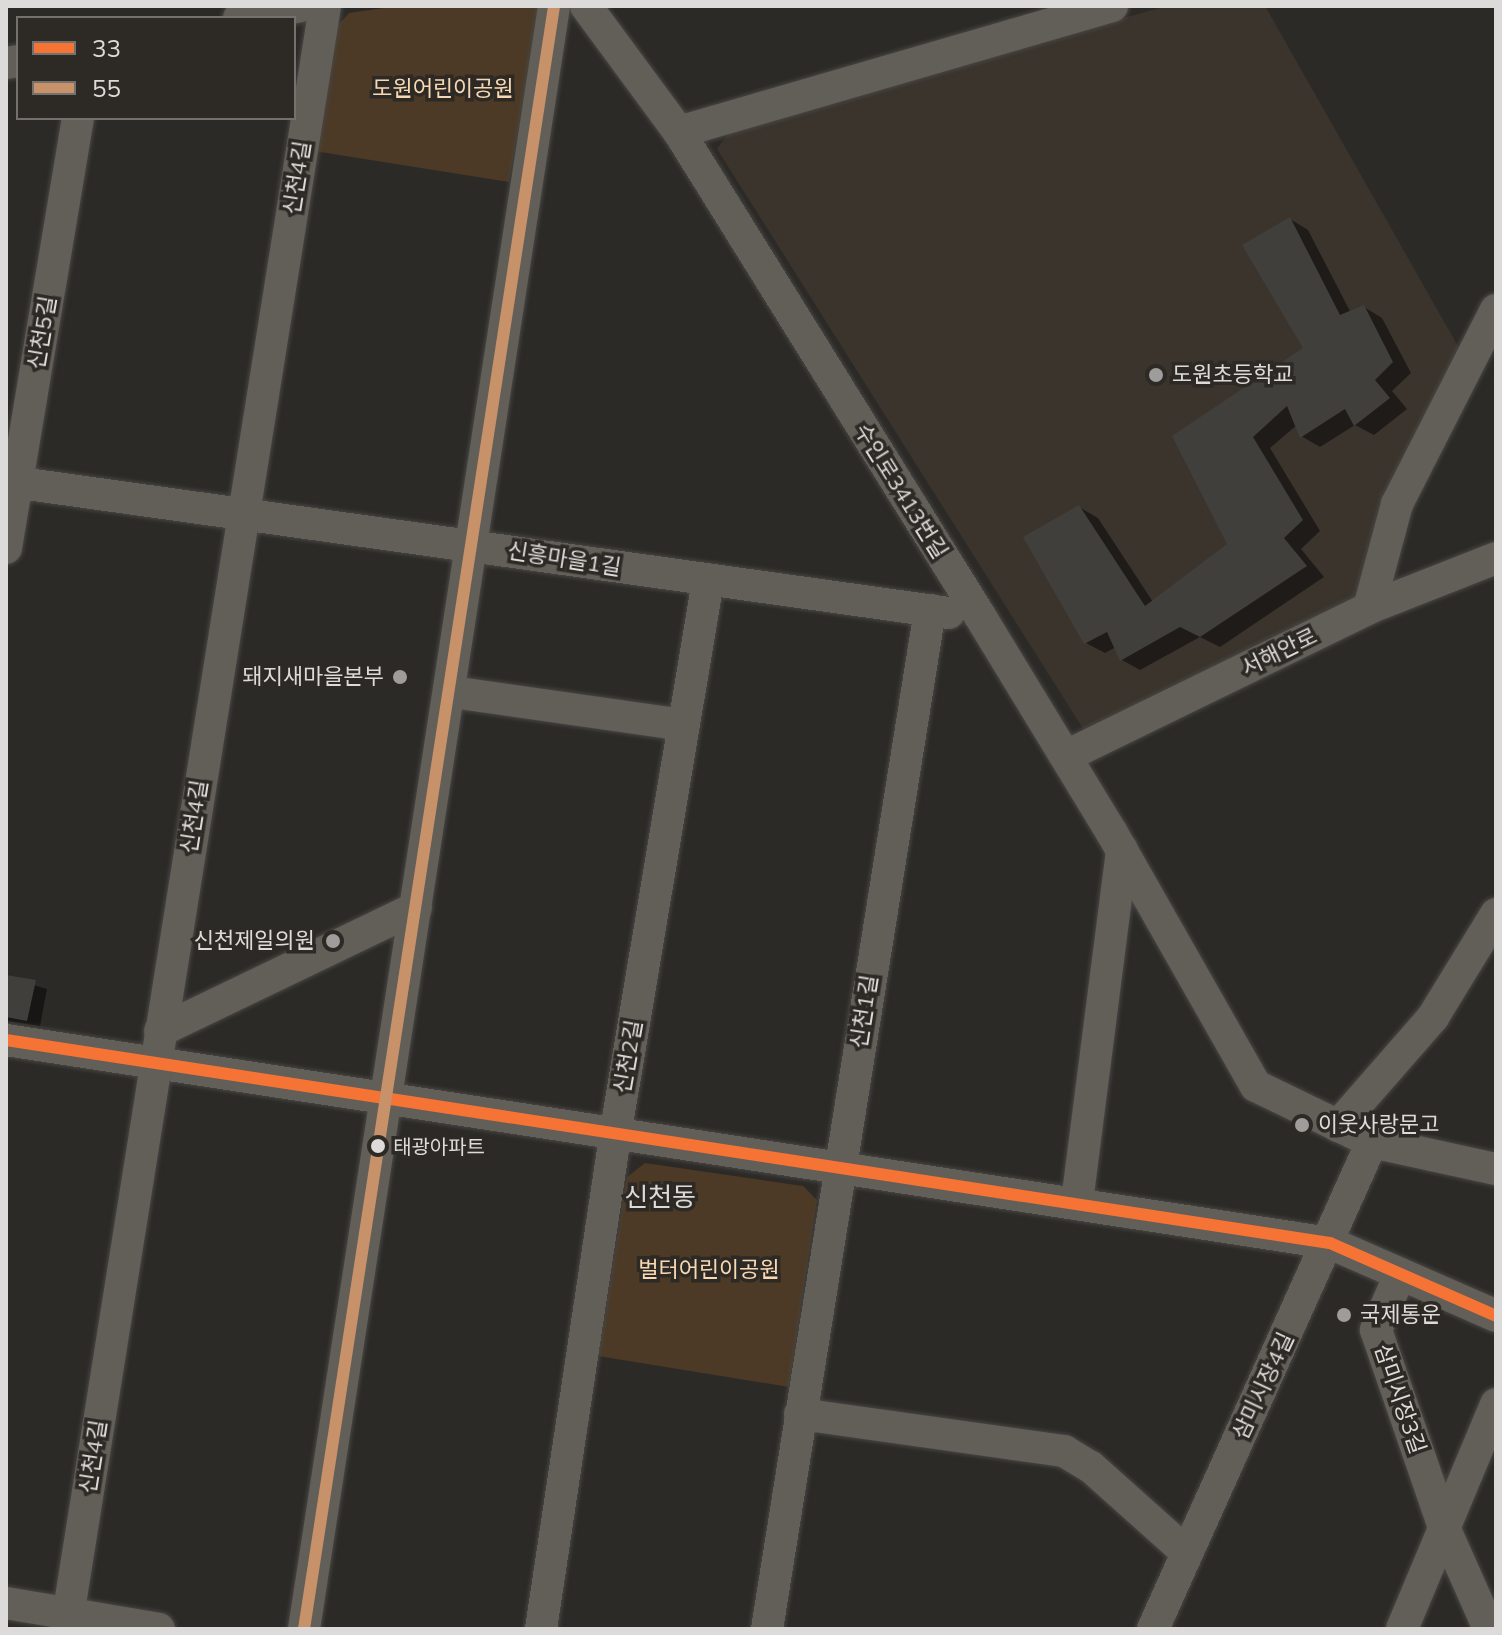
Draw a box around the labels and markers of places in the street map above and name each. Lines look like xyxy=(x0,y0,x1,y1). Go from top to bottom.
place label: 도원초등학교 xyxy=(1172,362,1293,388)
marker: 도원초등학교 xyxy=(1147,366,1165,384)
place label: 돼지새마을본부 xyxy=(242,664,384,690)
marker: 돼지새마을본부 xyxy=(391,668,409,686)
place label: 신천제일의원 xyxy=(194,928,315,954)
marker: 신천제일의원 xyxy=(322,930,344,952)
place label: 이웃사랑문고 xyxy=(1318,1112,1439,1138)
marker: 이웃사랑문고 xyxy=(1293,1116,1311,1134)
place label: 태광아파트 xyxy=(393,1134,485,1158)
marker: 태광아파트 xyxy=(370,1138,386,1154)
place label: 국제통운 xyxy=(1360,1302,1441,1328)
marker: 국제통운 xyxy=(1335,1306,1353,1324)

